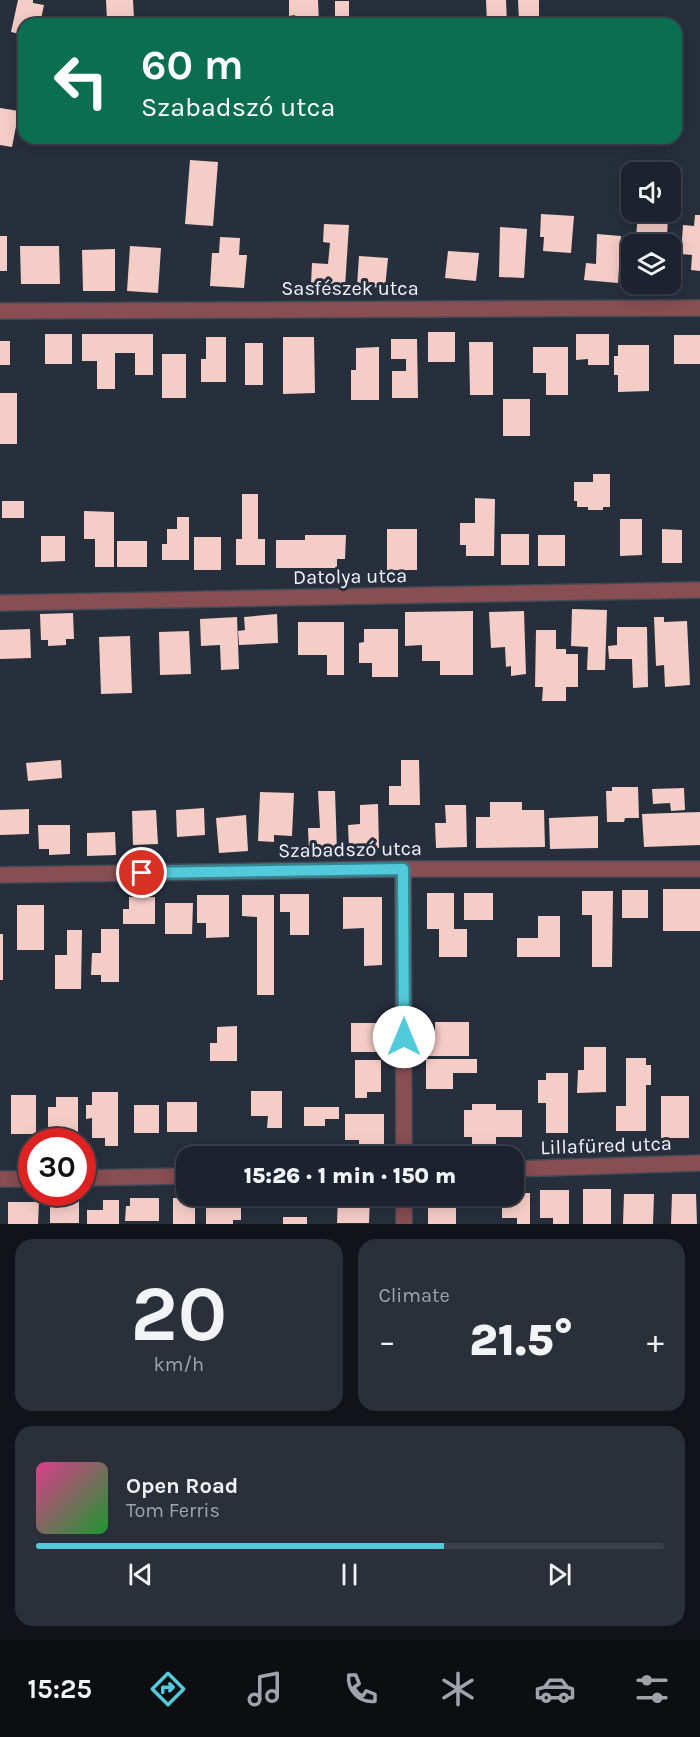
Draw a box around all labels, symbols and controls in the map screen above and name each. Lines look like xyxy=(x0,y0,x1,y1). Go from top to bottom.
text: 60 m xyxy=(141,40,244,90)
icon: left xyxy=(42,42,120,120)
text: Szabadszó utca xyxy=(141,91,335,123)
map controls xyxy=(621,162,681,294)
button: sound xyxy=(621,162,681,222)
button: layers xyxy=(621,234,681,294)
street label: Sasfészek utca xyxy=(281,277,419,300)
street label: Datolya utca xyxy=(293,564,407,589)
street label: Szabadszó utca xyxy=(278,837,422,862)
pin xyxy=(116,847,167,898)
icon: arrive xyxy=(125,856,158,889)
position arrow xyxy=(372,1005,436,1069)
speed limit sign: 30 xyxy=(18,1128,96,1206)
street label: Lillafüred utca xyxy=(540,1132,672,1159)
text: 15:26 · 1 min · 150 m xyxy=(244,1163,456,1189)
text: 20 xyxy=(130,1268,227,1360)
text: Climate xyxy=(379,1284,450,1307)
text: 21.5° xyxy=(469,1314,573,1366)
text: − xyxy=(379,1322,396,1360)
text: + xyxy=(647,1322,664,1360)
text: km/h xyxy=(153,1353,204,1376)
text: Open Road xyxy=(126,1473,238,1499)
text: Tom Ferris xyxy=(126,1499,220,1522)
icon: previous xyxy=(124,1558,157,1591)
icon: pause xyxy=(333,1558,366,1591)
icon: next xyxy=(543,1558,576,1591)
icon: directions xyxy=(147,1668,189,1710)
icon: music xyxy=(244,1668,286,1710)
icon: phone xyxy=(340,1668,382,1710)
icon: climate xyxy=(437,1668,479,1710)
icon: car xyxy=(534,1668,576,1710)
icon: filters xyxy=(631,1668,673,1710)
text: 15:25 xyxy=(27,1673,92,1705)

